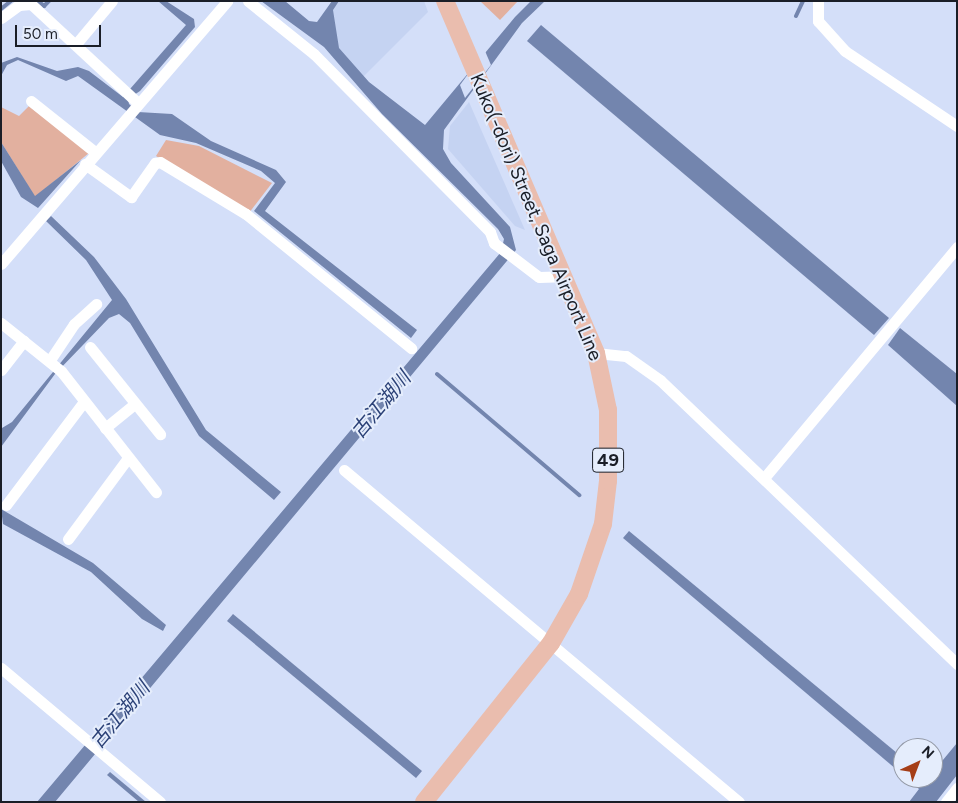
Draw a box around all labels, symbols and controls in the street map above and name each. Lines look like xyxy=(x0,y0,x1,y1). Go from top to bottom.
scale bar xyxy=(18,15,104,47)
text: 50 m xyxy=(23,25,58,43)
street label: Kuko(-dori) Street, Saga Airport Line xyxy=(465,70,607,364)
water label: 古江湖川 xyxy=(346,367,416,443)
road number: 49 xyxy=(592,444,624,476)
water label: 古江湖川 xyxy=(85,677,155,753)
north arrow xyxy=(893,738,943,788)
text: N xyxy=(918,742,938,762)

